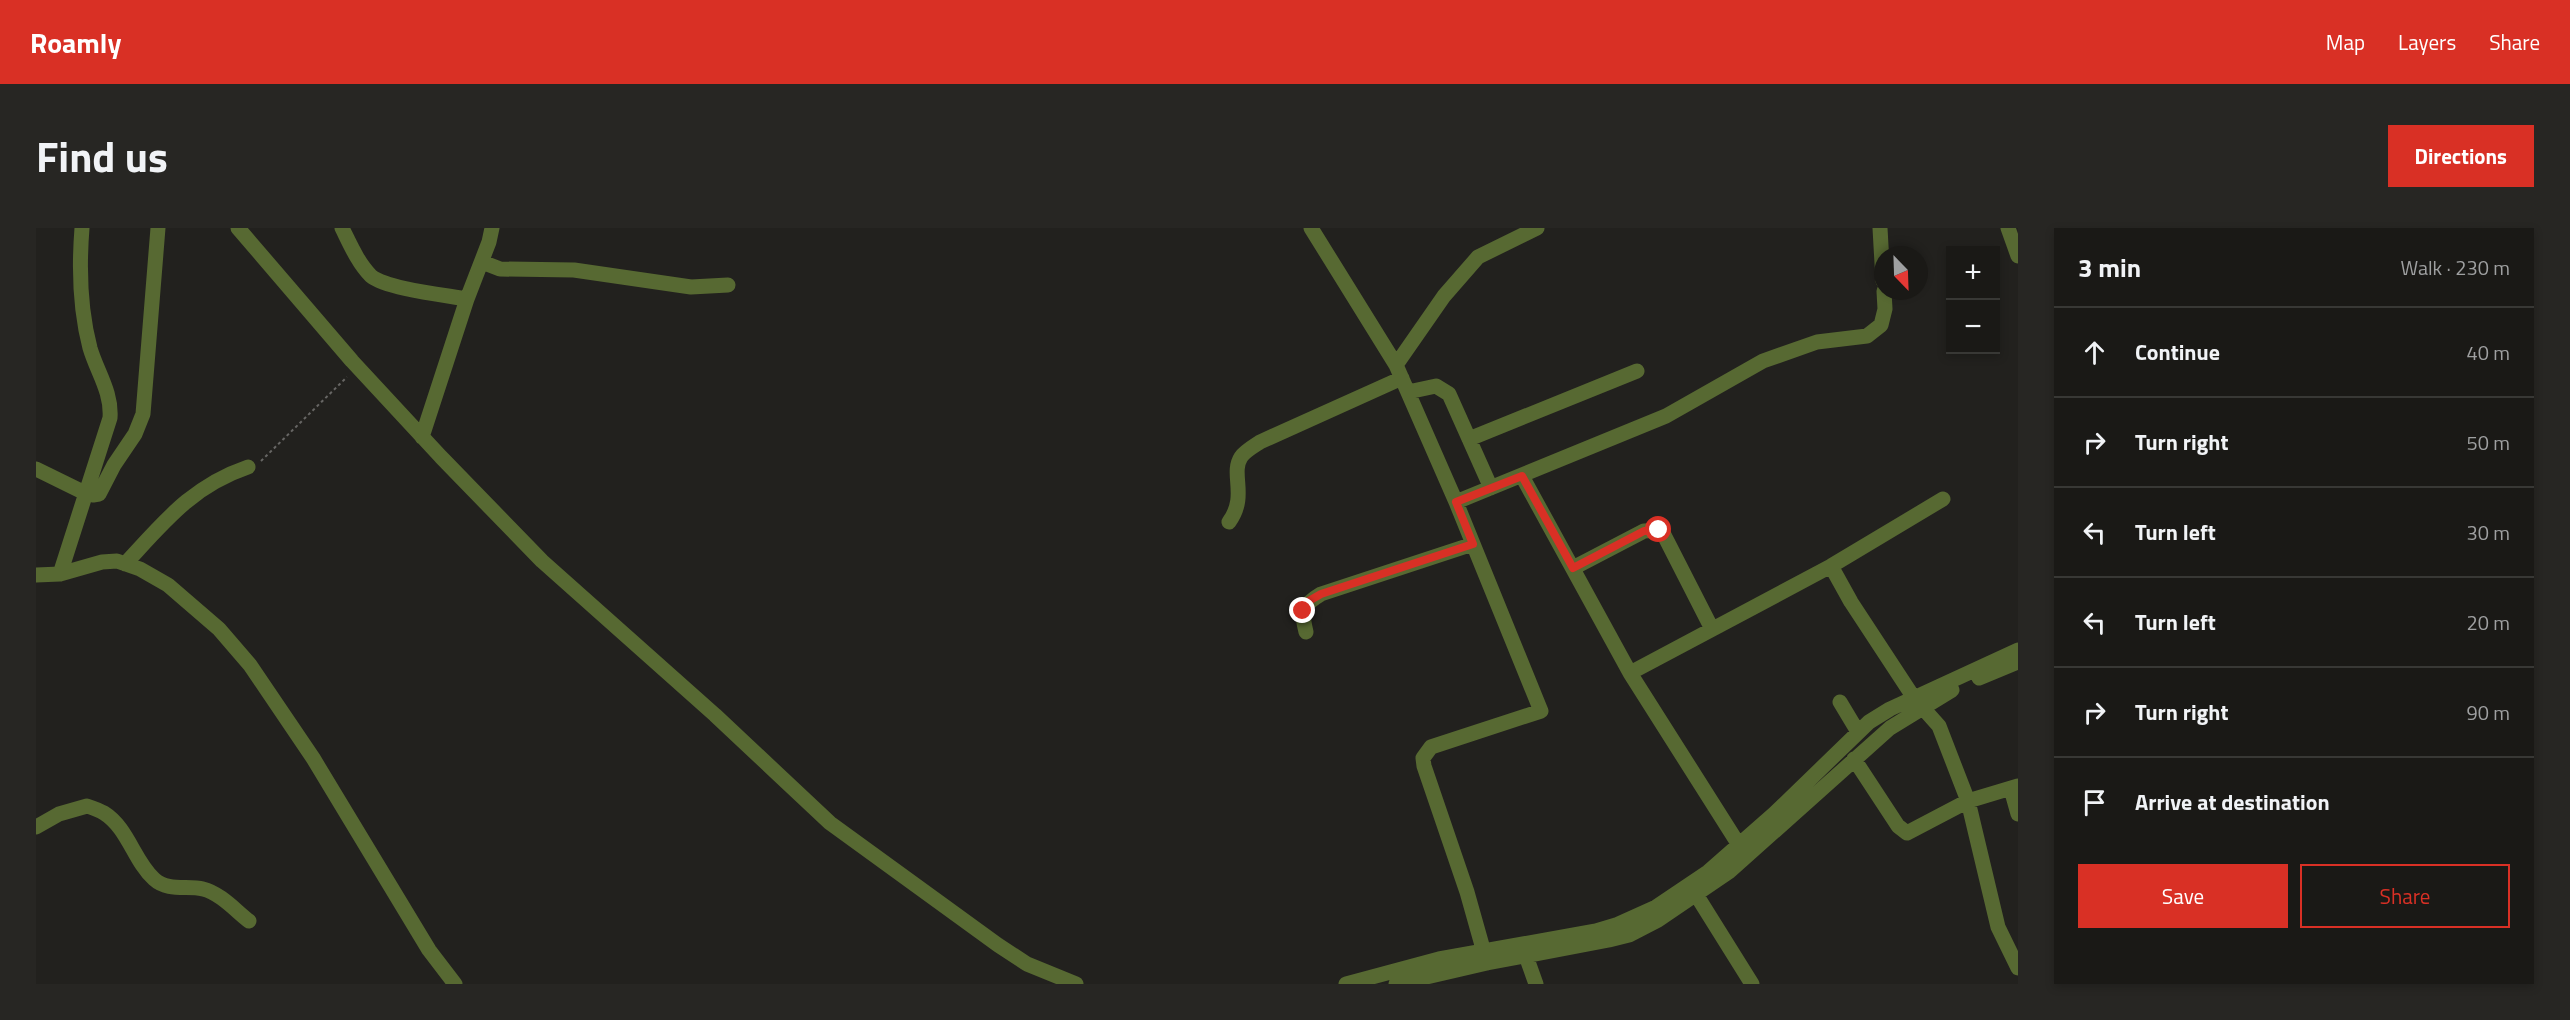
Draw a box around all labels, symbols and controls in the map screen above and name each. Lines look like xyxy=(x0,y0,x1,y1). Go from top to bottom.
text: Roamly xyxy=(30,21,121,64)
text: Map xyxy=(2326,26,2365,58)
text: Layers xyxy=(2398,26,2456,58)
text: Share xyxy=(2489,26,2540,58)
text: Find us xyxy=(36,124,168,188)
button: Directions xyxy=(2388,125,2534,187)
north arrow xyxy=(1874,246,1928,300)
map controls xyxy=(1946,246,2000,354)
button: + xyxy=(1946,246,2000,300)
text: 3 min xyxy=(2078,248,2141,287)
text: Walk · 230 m xyxy=(2401,252,2510,283)
button: − xyxy=(1946,300,2000,354)
text: Continue xyxy=(2135,335,2220,369)
icon: ahead xyxy=(2078,336,2111,369)
text: 40 m xyxy=(2466,337,2510,368)
text: Turn right xyxy=(2135,425,2229,459)
icon: right xyxy=(2078,426,2111,459)
text: 50 m xyxy=(2466,427,2510,458)
text: Turn left xyxy=(2135,515,2216,549)
route start xyxy=(1645,516,1671,542)
icon: left xyxy=(2078,516,2111,549)
text: 30 m xyxy=(2466,517,2510,548)
route end xyxy=(1289,597,1315,623)
text: Turn left xyxy=(2135,605,2216,639)
icon: left xyxy=(2078,606,2111,639)
text: 20 m xyxy=(2466,607,2510,638)
text: Turn right xyxy=(2135,695,2229,729)
icon: right xyxy=(2078,696,2111,729)
text: 90 m xyxy=(2466,697,2510,728)
text: Arrive at destination xyxy=(2135,785,2330,819)
icon: arrive xyxy=(2078,786,2111,819)
button: Save xyxy=(2078,864,2288,928)
button: Share xyxy=(2300,864,2510,928)

